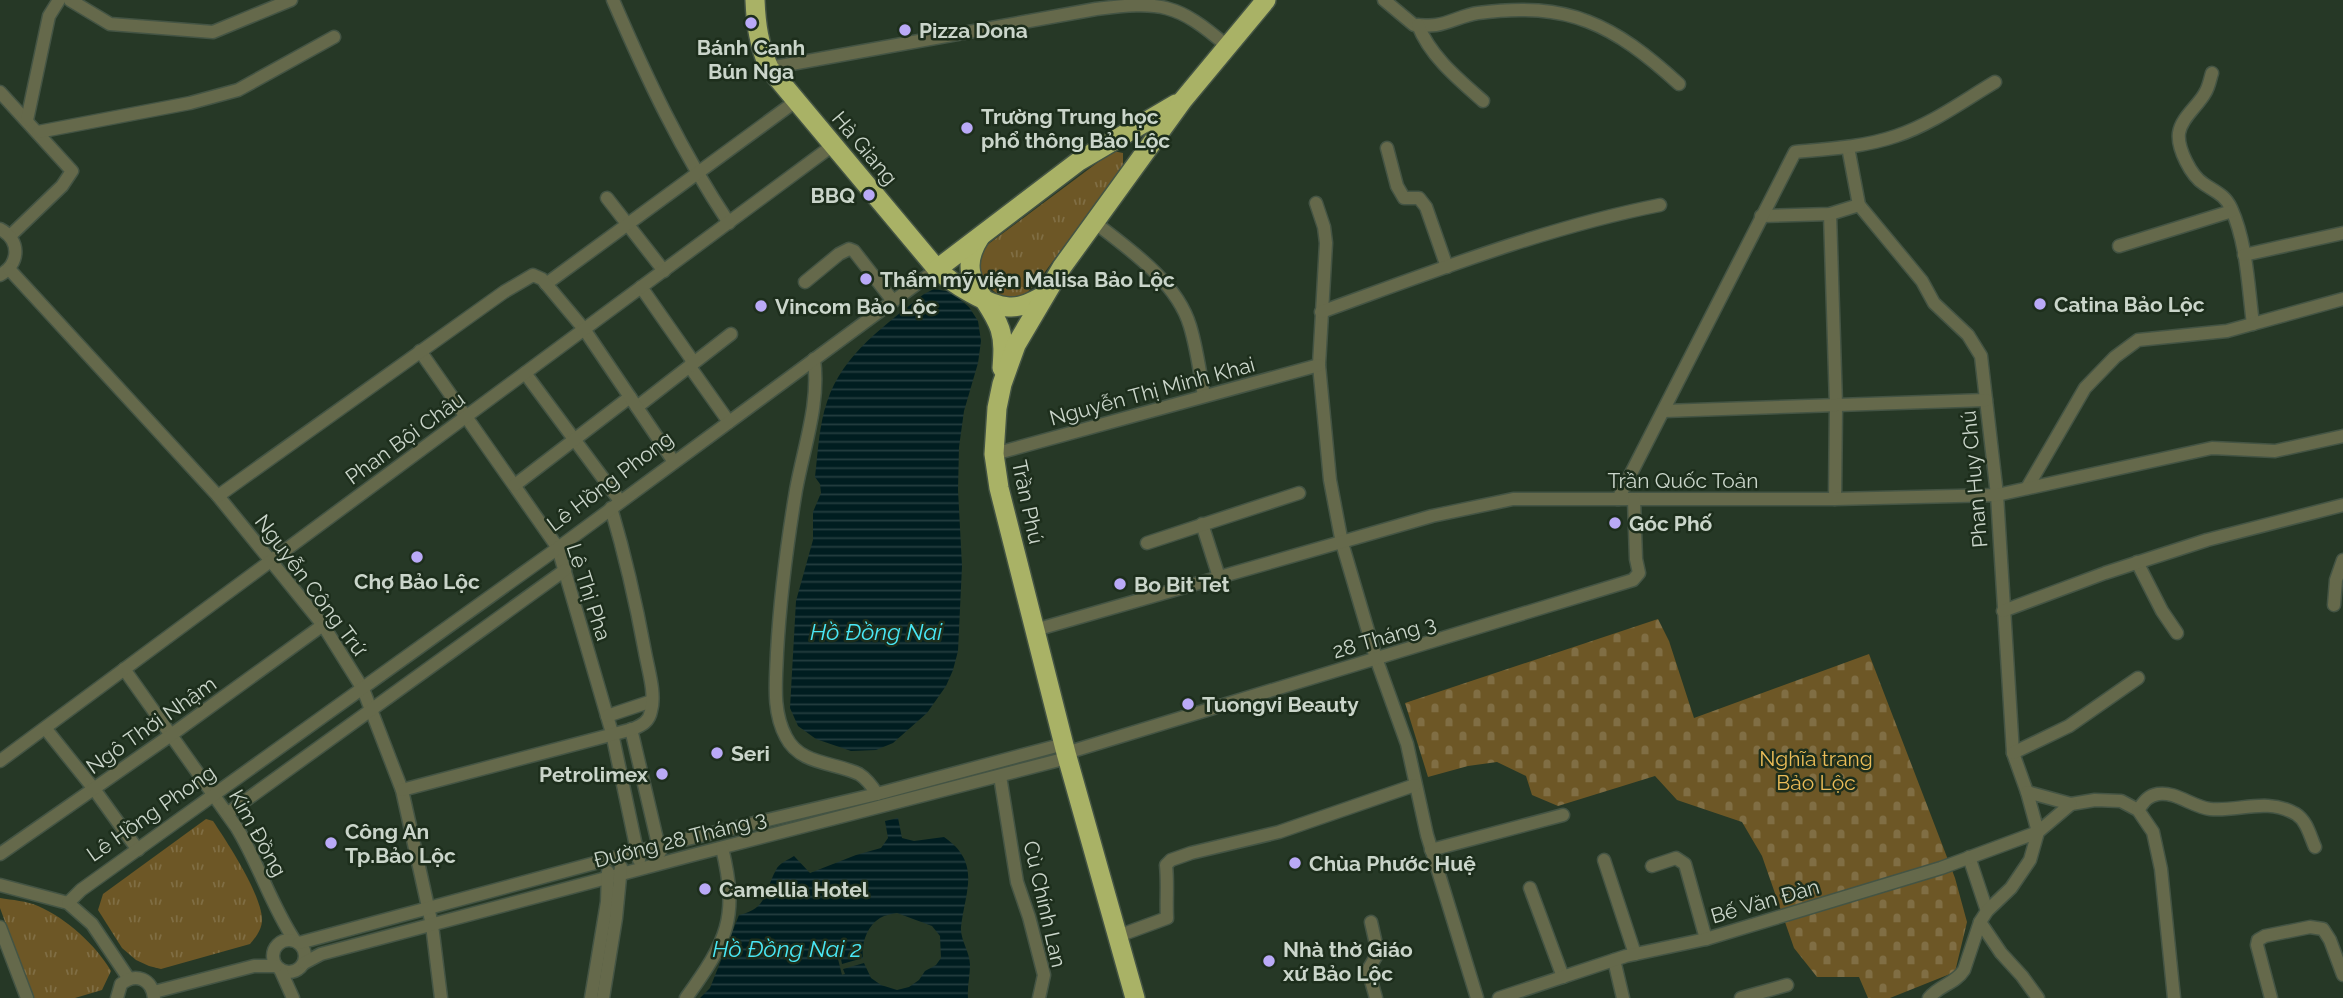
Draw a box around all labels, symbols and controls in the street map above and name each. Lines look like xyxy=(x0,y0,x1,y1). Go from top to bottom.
marker: Bánh Canh Bún Nga xyxy=(743,15,759,31)
place label: Pizza Dona xyxy=(919,18,1028,43)
marker: Pizza Dona xyxy=(897,22,913,38)
place label: Bánh Canh Bún Nga xyxy=(697,35,805,84)
place label: Trường Trung học phổ thông Bảo Lộc xyxy=(981,104,1170,153)
street label: Hà Giang xyxy=(827,106,903,190)
marker: Trường Trung học phổ thông Bảo Lộc xyxy=(959,120,975,136)
place label: BBQ xyxy=(811,183,855,208)
marker: BBQ xyxy=(861,187,877,203)
place label: Thẩm mỹ viện Malisa Bảo Lộc xyxy=(880,267,1175,292)
marker: Thẩm mỹ viện Malisa Bảo Lộc xyxy=(858,271,874,287)
place label: Catina Bảo Lộc xyxy=(2054,292,2205,317)
place label: Vincom Bảo Lộc xyxy=(775,294,937,319)
marker: Catina Bảo Lộc xyxy=(2032,296,2048,312)
marker: Vincom Bảo Lộc xyxy=(753,298,769,314)
street label: Nguyễn Thị Minh Khai xyxy=(1046,352,1258,430)
street label: Phan Bội Châu xyxy=(340,386,470,490)
street label: Phan Huy Chú xyxy=(1956,409,1992,549)
street label: Lê Hồng Phong xyxy=(542,425,678,537)
street label: Trần Phú xyxy=(1007,458,1049,546)
street label: Trần Quốc Toản xyxy=(1608,468,1758,493)
street label: Nguyễn Công Trứ xyxy=(250,509,373,662)
place label: Góc Phố xyxy=(1629,511,1713,536)
marker: Góc Phố xyxy=(1607,515,1623,531)
street label: Lê Thị Pha xyxy=(562,540,616,644)
marker: Chợ Bảo Lộc xyxy=(409,549,425,565)
place label: Chợ Bảo Lộc xyxy=(354,569,480,594)
place label: Bo Bit Tet xyxy=(1134,572,1230,597)
marker: Bo Bit Tet xyxy=(1112,576,1128,592)
street label: 28 Tháng 3 xyxy=(1329,610,1439,664)
water label: Hồ Đồng Nai xyxy=(810,618,943,645)
street label: Ngô Thời Nhậm xyxy=(81,671,221,779)
place label: Tuongvi Beauty xyxy=(1202,692,1359,717)
marker: Tuongvi Beauty xyxy=(1180,696,1196,712)
place label: Seri xyxy=(731,741,770,766)
marker: Seri xyxy=(709,745,725,761)
park label: Nghĩa trang Bảo Lộc xyxy=(1759,746,1873,795)
street label: Lê Hồng Phong xyxy=(82,759,220,867)
place label: Petrolimex xyxy=(539,762,649,787)
marker: Petrolimex xyxy=(654,766,670,782)
street label: Kim Đồng xyxy=(224,785,292,881)
street label: Đường 28 Tháng 3 xyxy=(591,805,769,873)
place label: Công An Tp.Bảo Lộc xyxy=(345,819,456,868)
marker: Công An Tp.Bảo Lộc xyxy=(323,835,339,851)
street label: Cù Chính Lan xyxy=(1018,838,1072,970)
place label: Chùa Phước Huệ xyxy=(1309,851,1476,876)
marker: Chùa Phước Huệ xyxy=(1287,855,1303,871)
street label: Bế Văn Đàn xyxy=(1708,874,1822,928)
place label: Camellia Hotel xyxy=(719,877,869,902)
marker: Camellia Hotel xyxy=(697,881,713,897)
water label: Hồ Đồng Nai 2 xyxy=(712,935,862,962)
place label: Nhà thờ Giáo xứ Bảo Lộc xyxy=(1283,937,1413,986)
marker: Nhà thờ Giáo xứ Bảo Lộc xyxy=(1261,953,1277,969)

